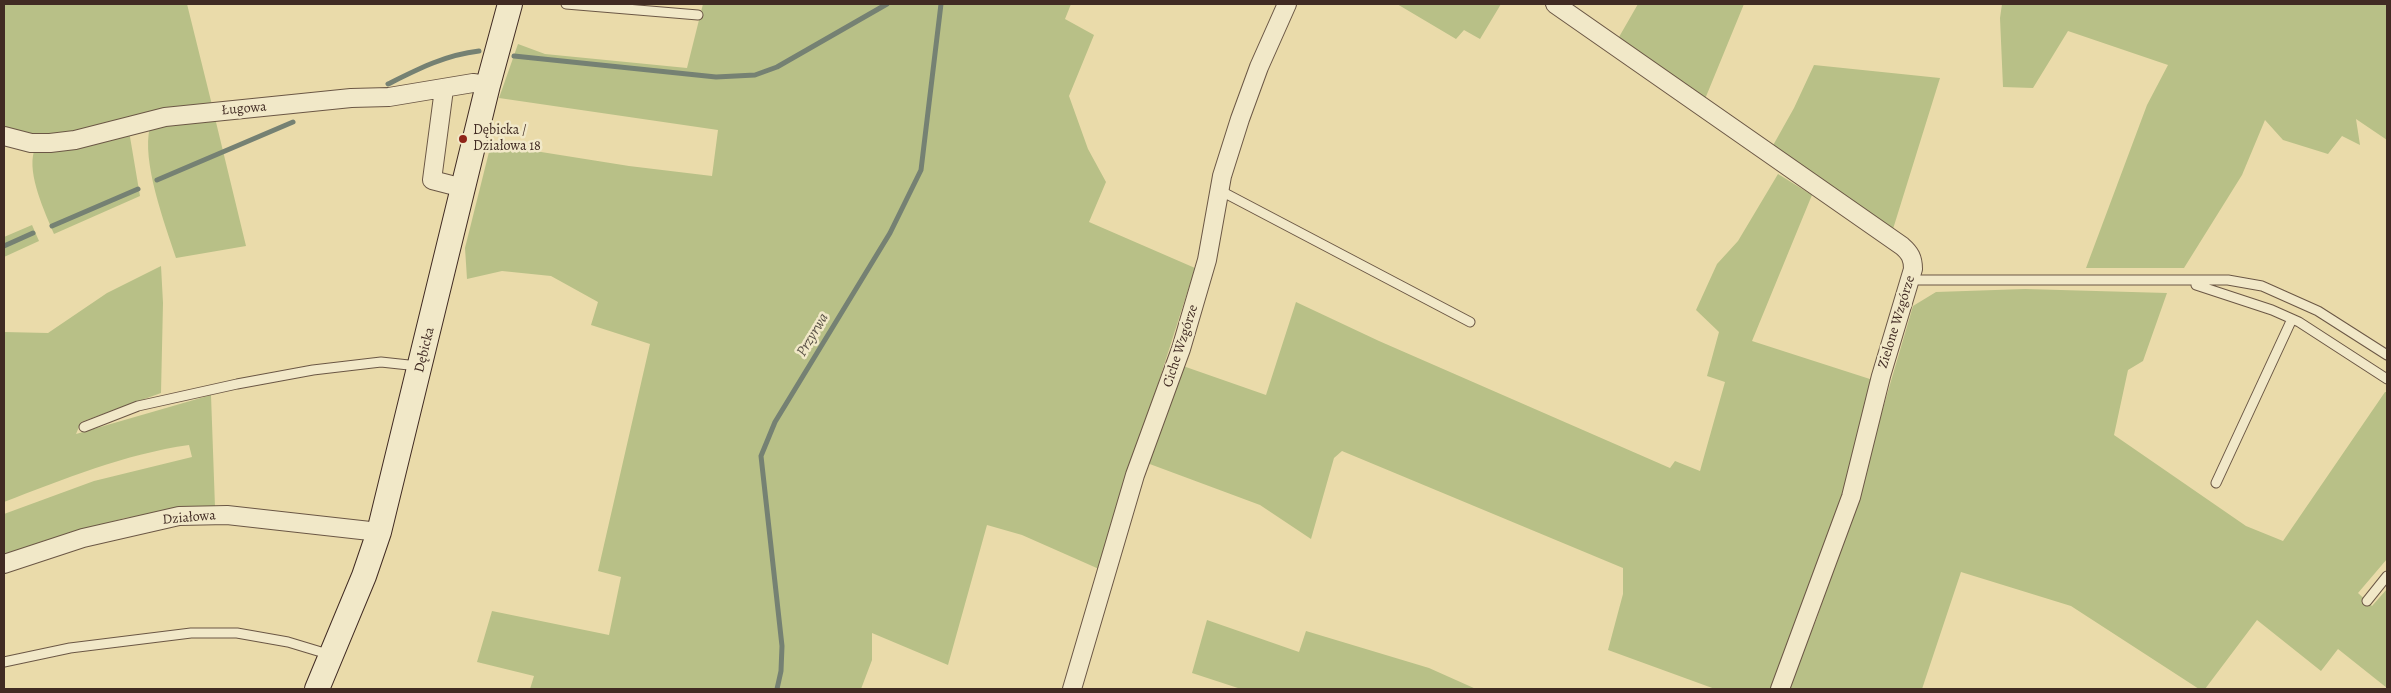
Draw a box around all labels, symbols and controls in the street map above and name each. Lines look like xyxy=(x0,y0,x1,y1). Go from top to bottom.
street label: Ługowa xyxy=(221,99,267,119)
place label: Dębicka / Działowa 18 xyxy=(473,123,541,156)
marker: Dębicka / Działowa 18 xyxy=(457,133,469,145)
street label: Zielone Wzgórze xyxy=(1875,274,1919,370)
street label: Ciche Wzgórze xyxy=(1160,303,1202,389)
water label: Przyrwa xyxy=(793,310,833,360)
street label: Dębicka xyxy=(411,325,439,375)
street label: Działowa xyxy=(162,507,216,529)

